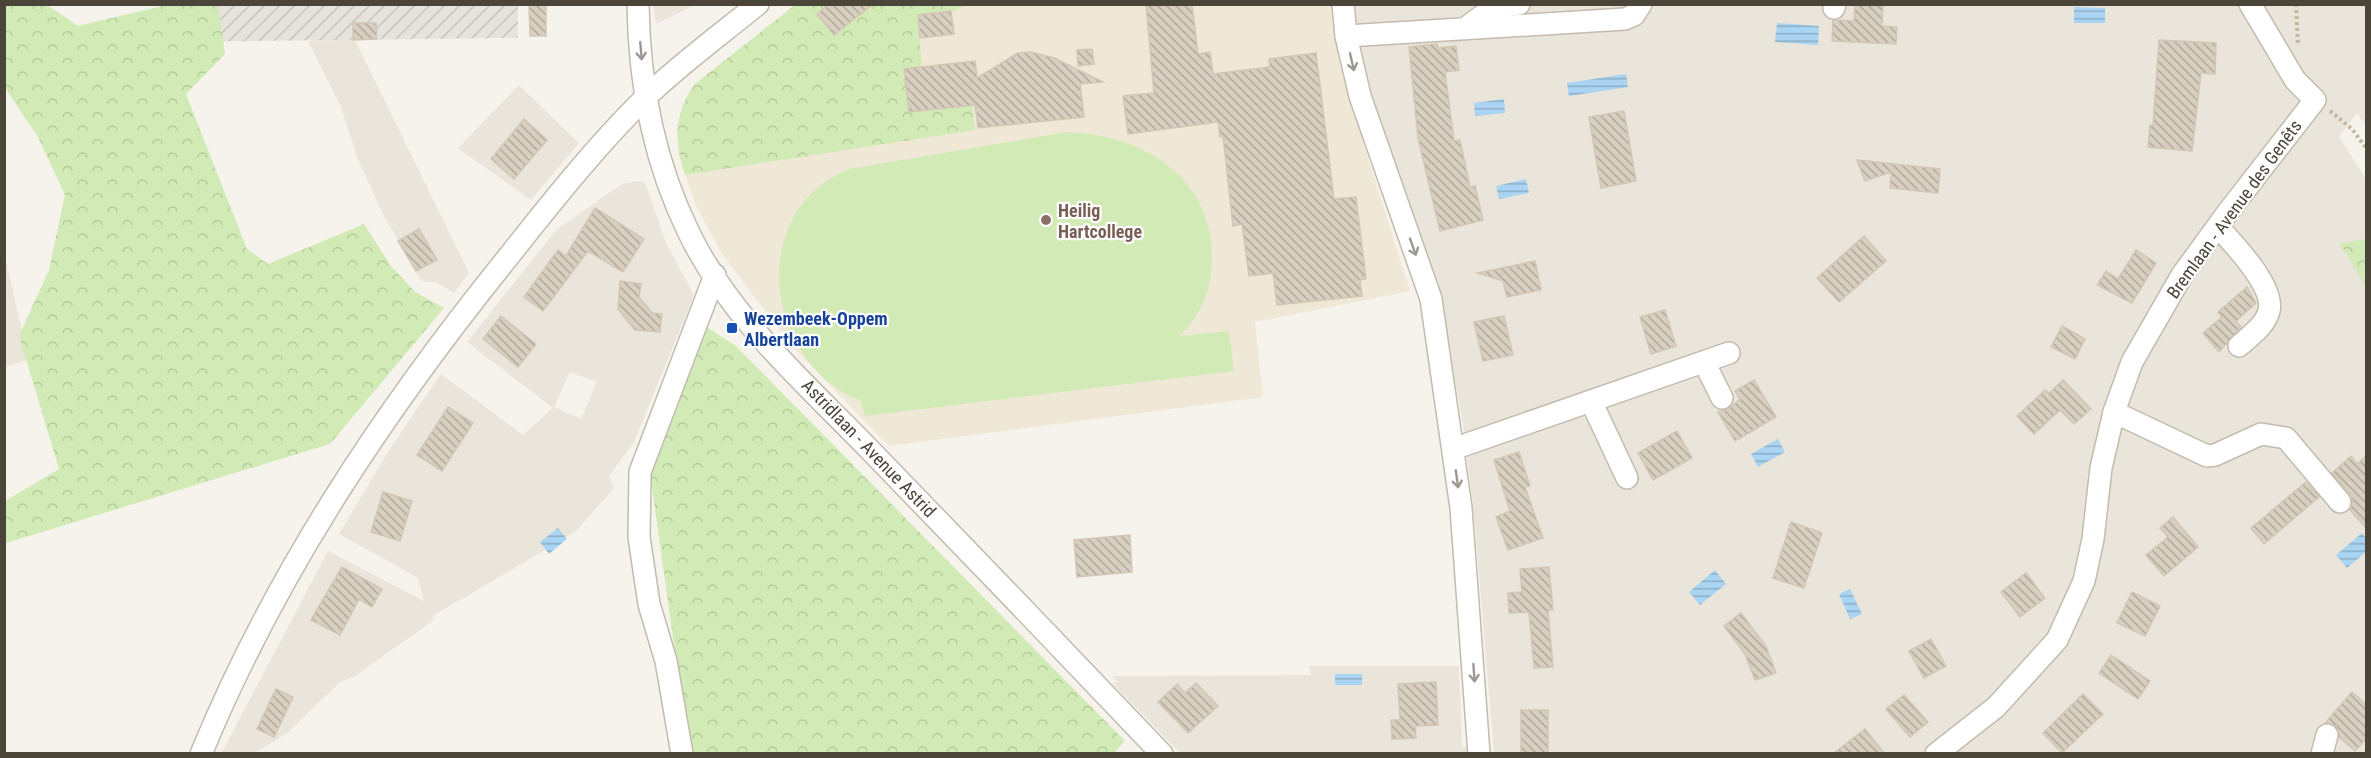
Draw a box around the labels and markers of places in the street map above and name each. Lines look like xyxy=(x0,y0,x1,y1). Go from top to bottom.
place label: Heilig Hartcollege xyxy=(1058,200,1142,242)
marker: Heilig Hartcollege xyxy=(1039,213,1053,227)
place label: Wezembeek-Oppem Albertlaan xyxy=(744,308,888,350)
marker: Wezembeek-Oppem Albertlaan xyxy=(725,321,739,335)

